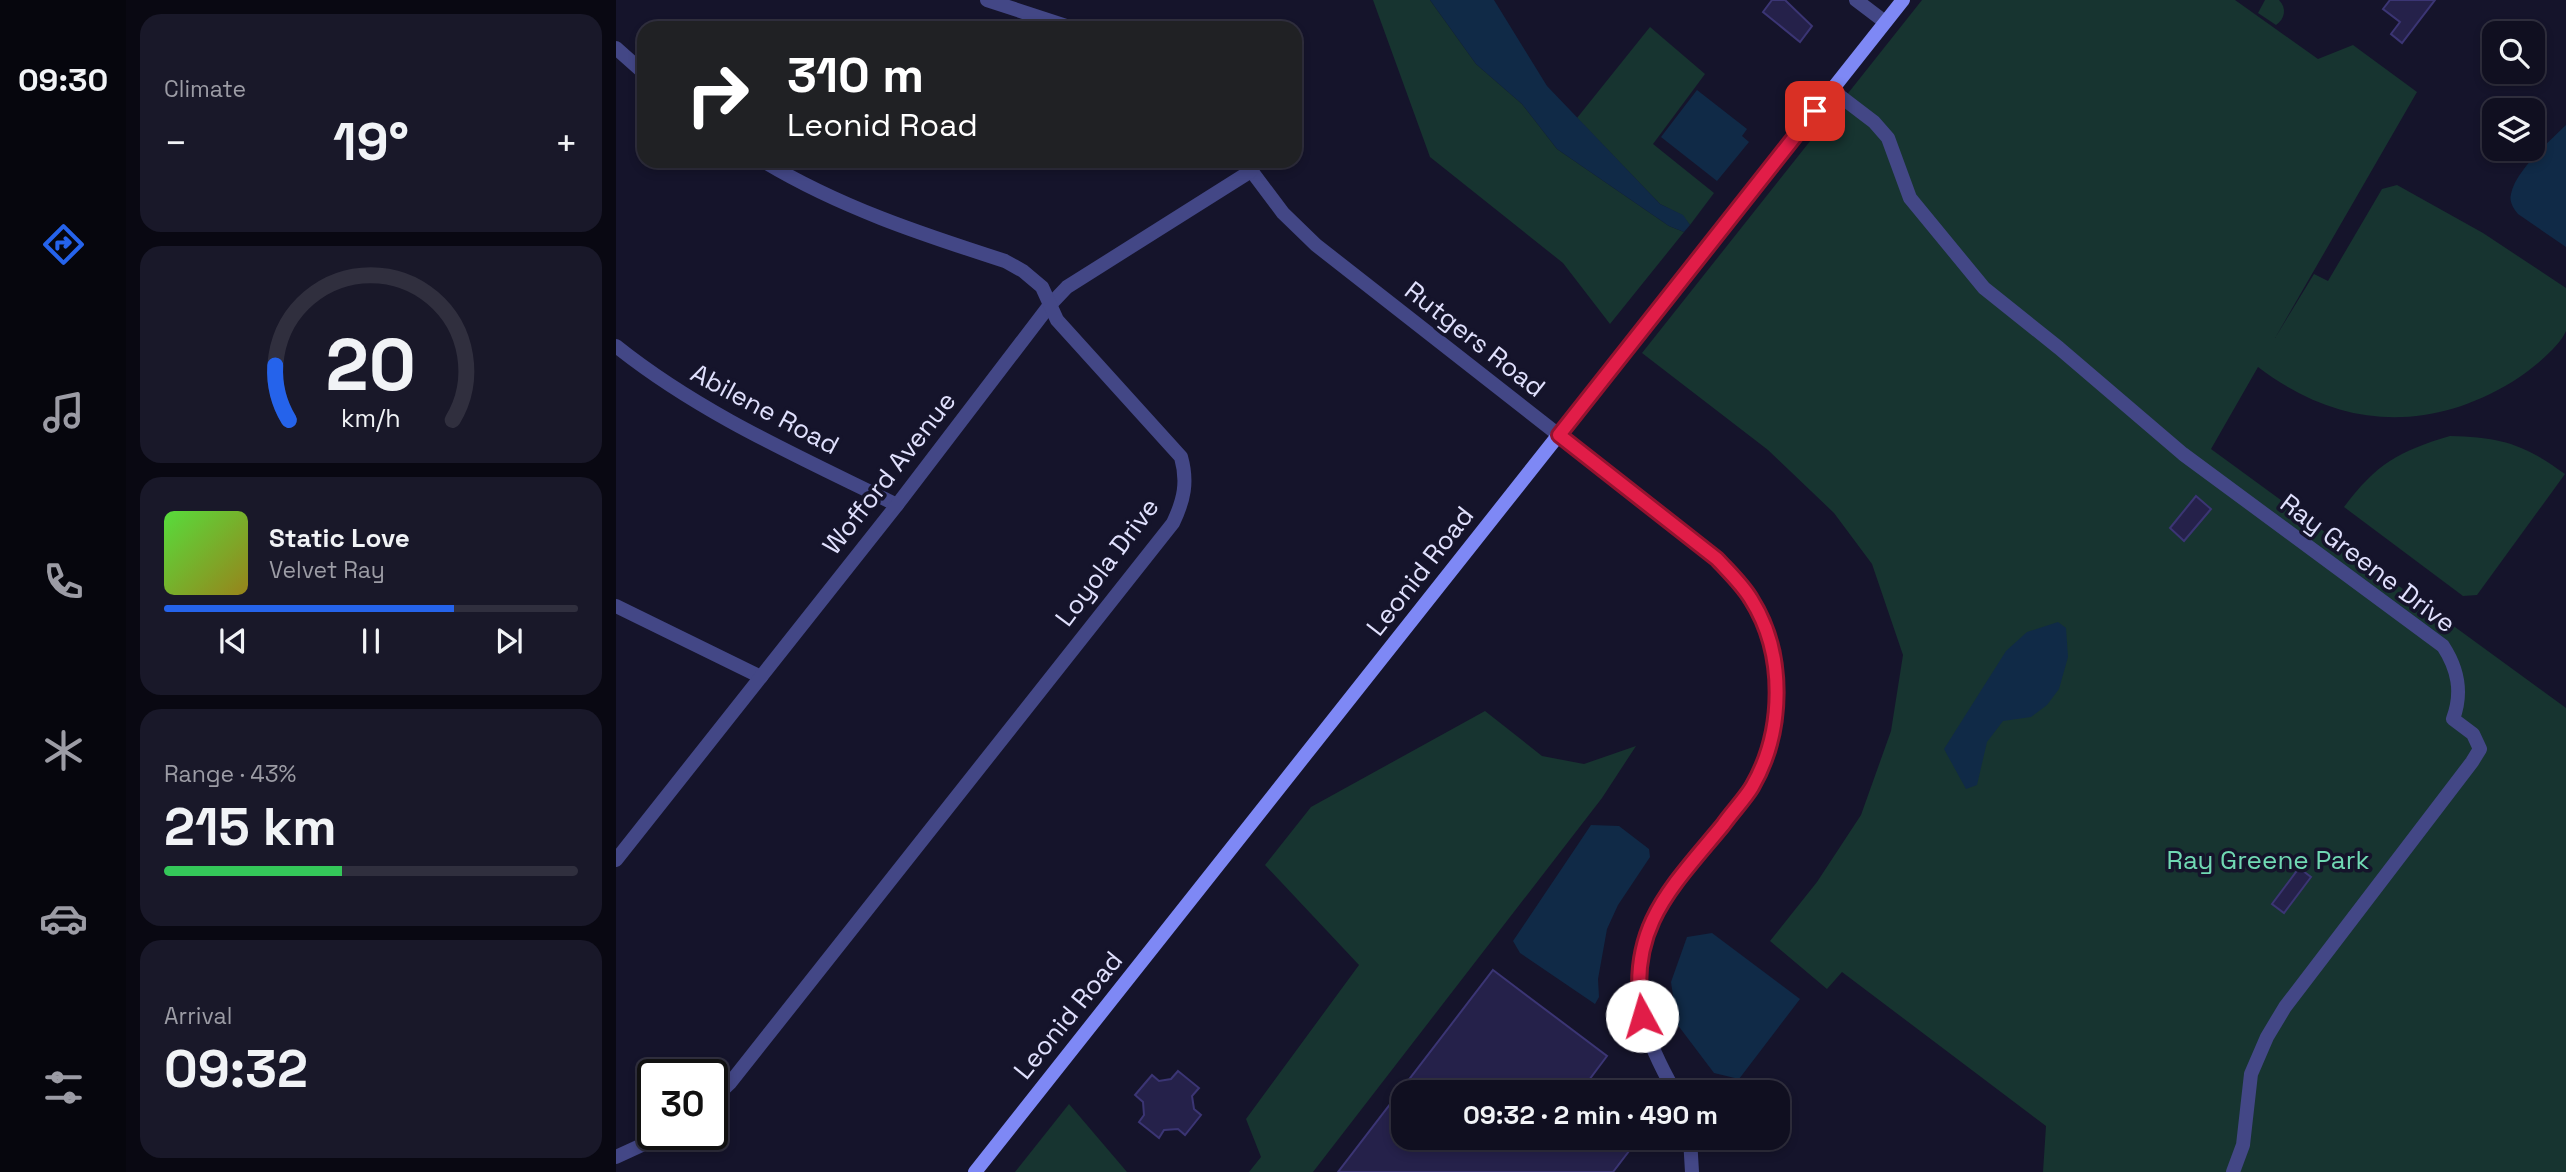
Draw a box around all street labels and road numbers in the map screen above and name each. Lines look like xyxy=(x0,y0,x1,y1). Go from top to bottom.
street label: Rutgers Road xyxy=(1398,273,1552,405)
street label: Abilene Road xyxy=(685,356,845,462)
street label: Wofford Avenue xyxy=(815,385,963,561)
street label: Ray Greene Drive xyxy=(2273,486,2463,640)
street label: Loyola Drive xyxy=(1048,491,1166,633)
street label: Leonid Road xyxy=(1359,499,1481,643)
street label: Leonid Road xyxy=(1006,944,1130,1086)

